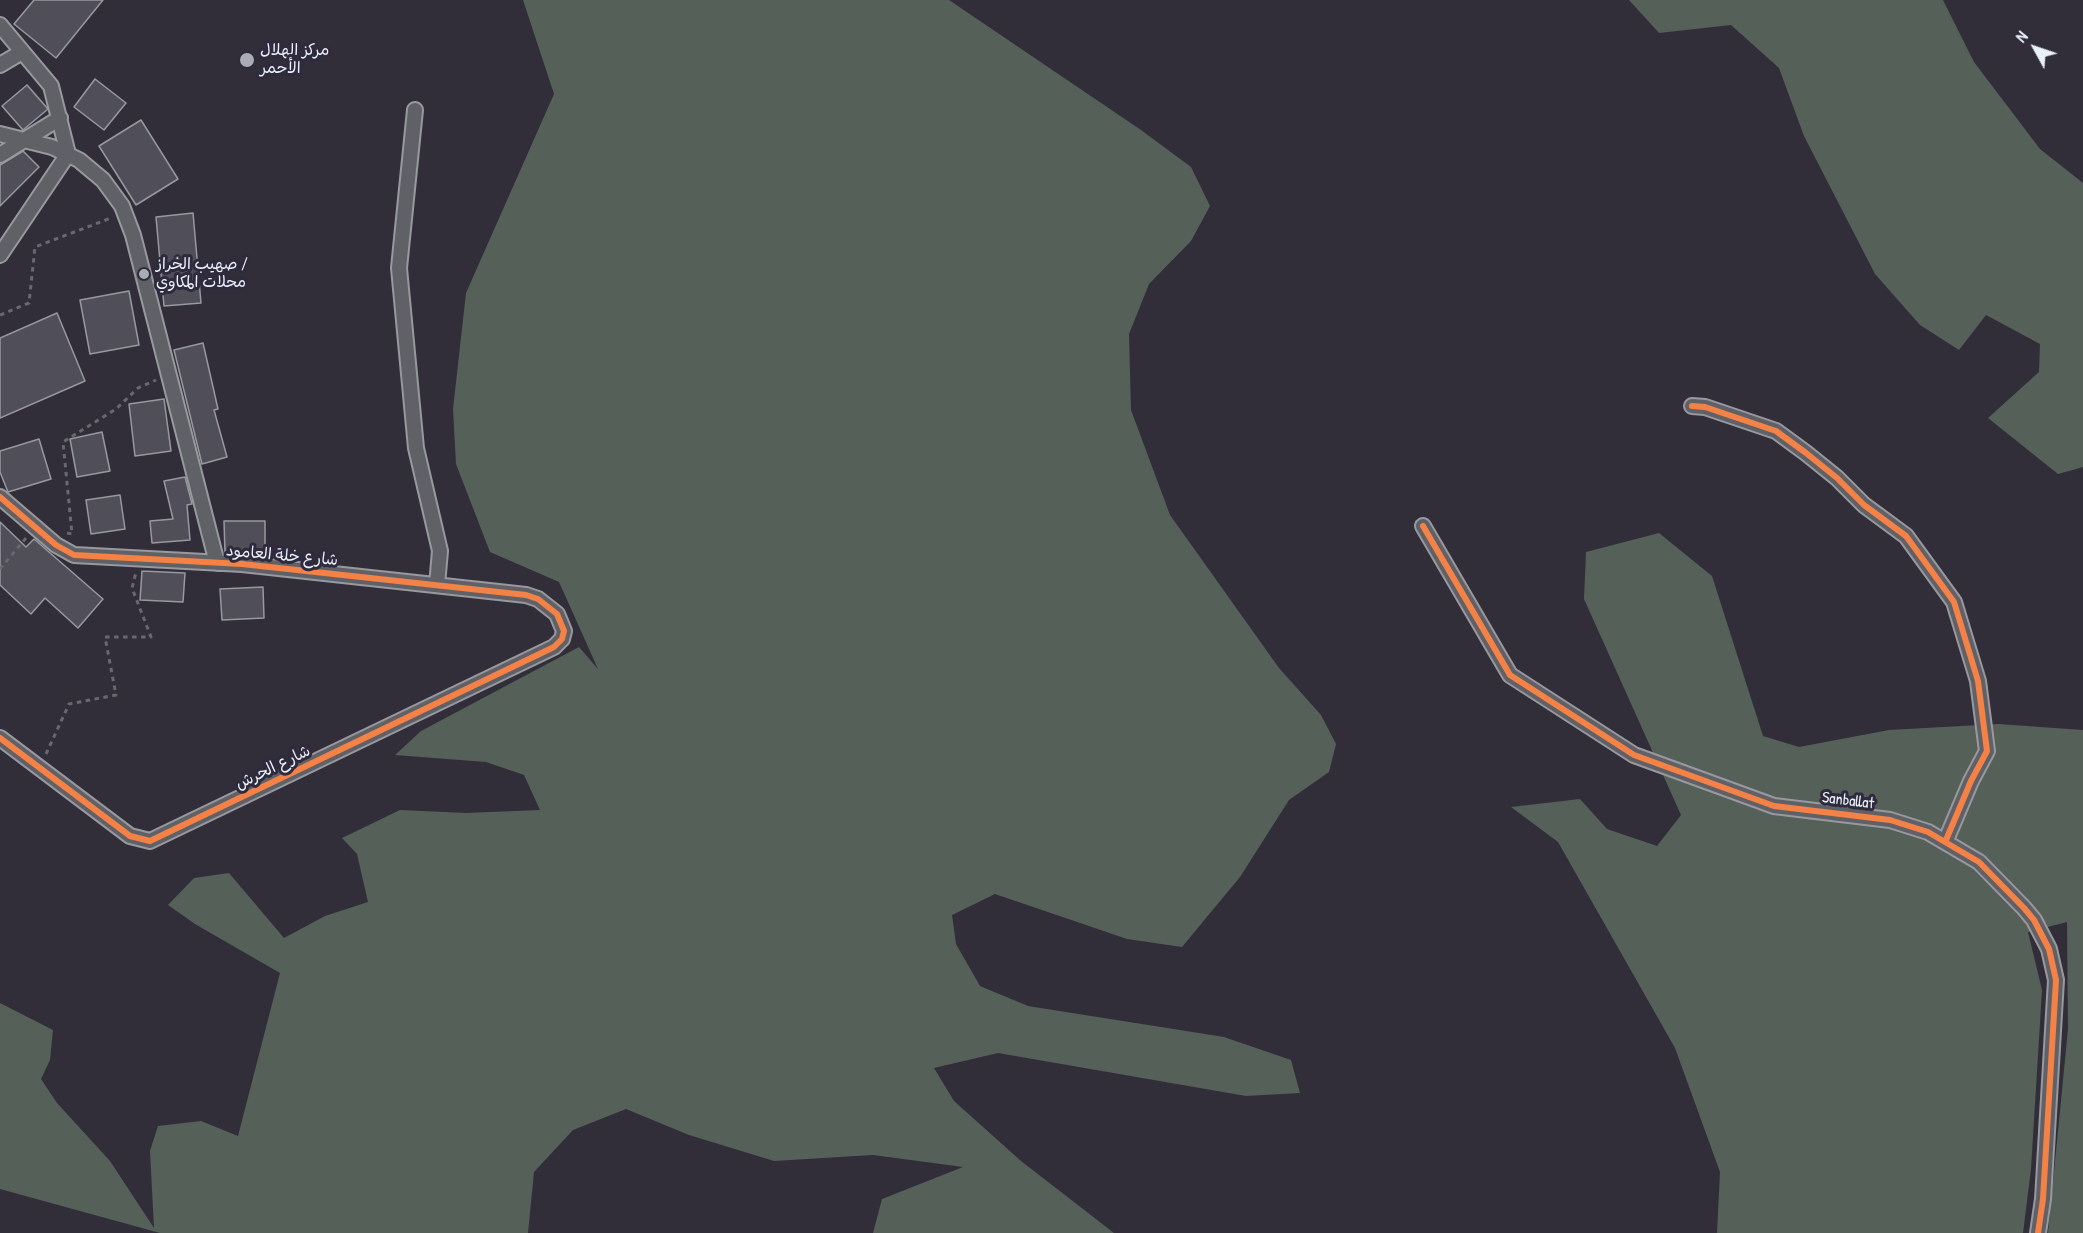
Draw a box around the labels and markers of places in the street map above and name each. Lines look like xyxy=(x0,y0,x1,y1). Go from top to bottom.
place label: مركز الهلال الأحمر xyxy=(260,41,329,79)
marker: مركز الهلال الأحمر xyxy=(238,51,256,69)
place label: صهيب الخراز / محلات المكاوي xyxy=(156,255,248,293)
marker: صهيب الخراز / محلات المكاوي xyxy=(137,267,151,281)

